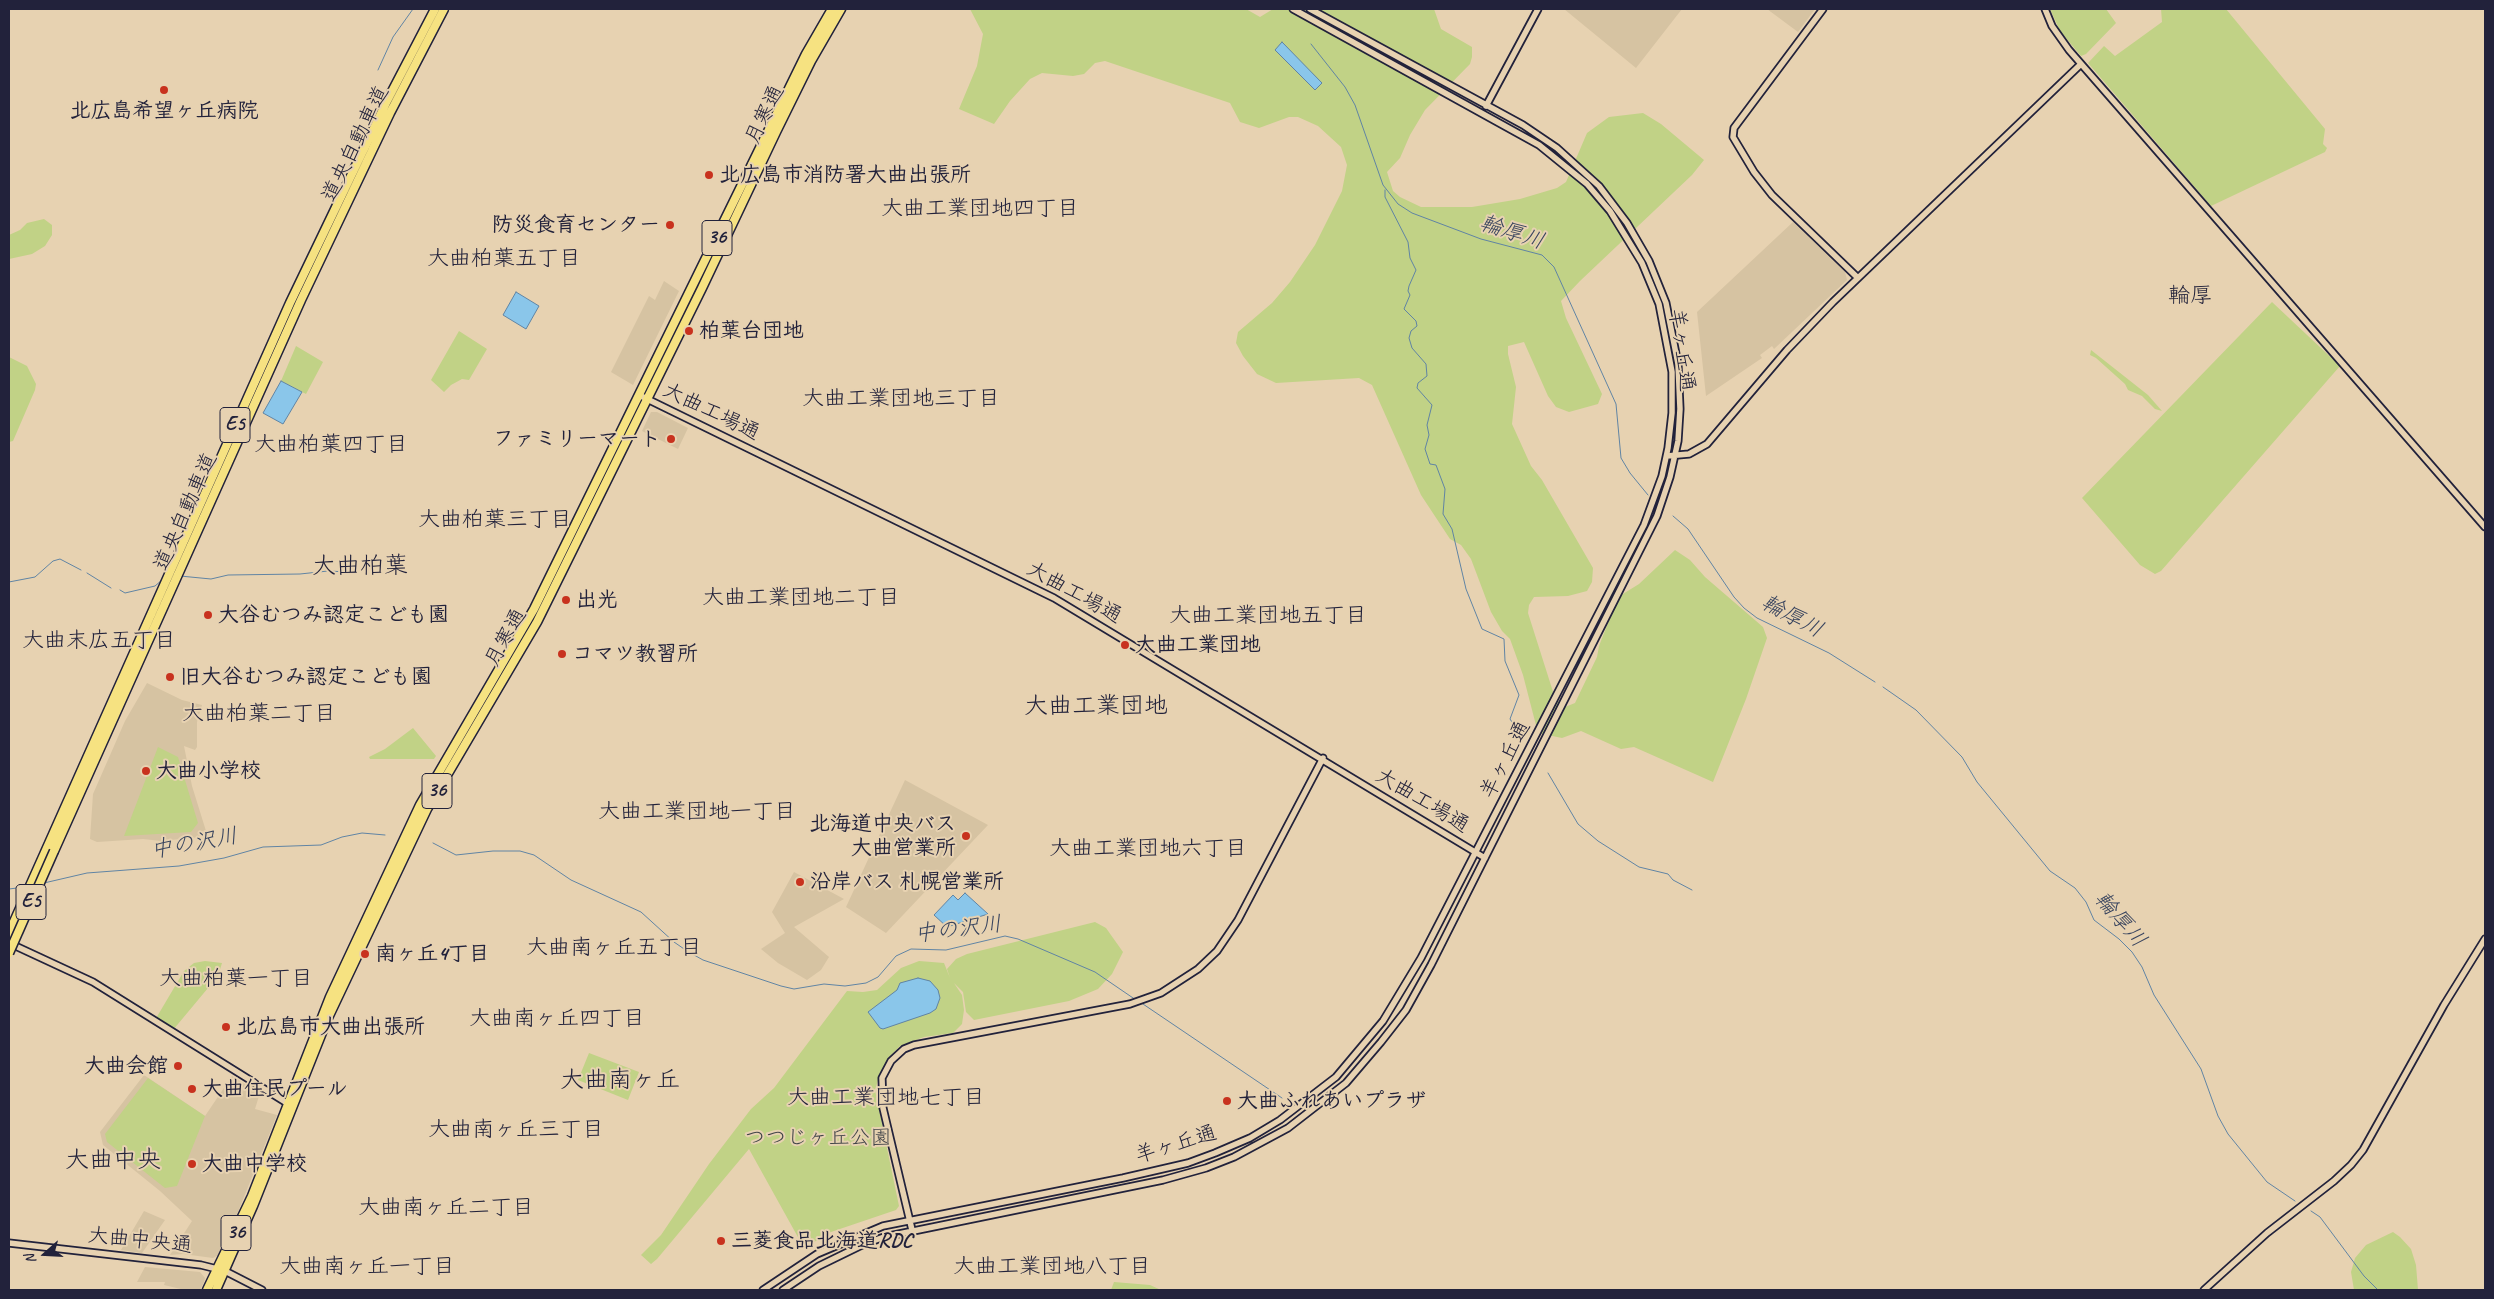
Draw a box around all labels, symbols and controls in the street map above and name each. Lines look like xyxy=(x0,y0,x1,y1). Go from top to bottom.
street label: 月寒通 xyxy=(740,81,790,149)
street label: 道央自動車道 xyxy=(317,82,395,206)
marker: 北広島希望ヶ丘病院 xyxy=(158,84,170,96)
place label: 北広島希望ヶ丘病院 xyxy=(70,98,258,124)
place label: 北広島市消防署大曲出張所 xyxy=(719,162,971,188)
marker: 北広島市消防署大曲出張所 xyxy=(703,169,715,181)
district label: 大曲工業団地四丁目 xyxy=(881,196,1079,222)
water label: 輪厚川 xyxy=(1477,210,1547,256)
place label: 防災食育センター xyxy=(492,212,660,238)
marker: 防災食育センター xyxy=(664,219,676,231)
road number: 36 xyxy=(702,220,732,256)
district label: 大曲柏葉五丁目 xyxy=(427,246,581,272)
district label: 輪厚 xyxy=(2168,283,2212,309)
street label: 羊ヶ丘通 xyxy=(1663,307,1699,393)
place label: 柏葉台団地 xyxy=(699,318,804,344)
marker: 柏葉台団地 xyxy=(683,325,695,337)
street label: 大曲工場通 xyxy=(658,378,764,446)
district label: 大曲工業団地三丁目 xyxy=(802,386,1000,412)
road number: E5 xyxy=(220,408,250,442)
place label: ファミリーマート xyxy=(493,426,661,452)
district label: 大曲柏葉四丁目 xyxy=(254,432,408,458)
marker: ファミリーマート xyxy=(665,433,677,445)
street label: 道央自動車道 xyxy=(149,449,223,575)
district label: 大曲柏葉三丁目 xyxy=(418,507,572,533)
district label: 大曲柏葉 xyxy=(312,553,408,581)
street label: 大曲工場通 xyxy=(1022,557,1126,629)
district label: 大曲工業団地二丁目 xyxy=(702,585,900,611)
place label: 出光 xyxy=(576,587,618,613)
water label: 輪厚川 xyxy=(1757,590,1827,644)
marker: 出光 xyxy=(560,594,572,606)
place label: 大谷むつみ認定こども園 xyxy=(218,602,449,628)
district label: 大曲工業団地五丁目 xyxy=(1169,603,1367,629)
street label: 月寒通 xyxy=(480,604,532,672)
marker: 大谷むつみ認定こども園 xyxy=(202,609,214,621)
district label: 大曲末広五丁目 xyxy=(22,628,176,654)
place label: 大曲工業団地 xyxy=(1135,632,1261,658)
marker: 大曲工業団地 xyxy=(1119,639,1131,651)
place label: コマツ教習所 xyxy=(572,641,698,667)
marker: コマツ教習所 xyxy=(556,648,568,660)
place label: 旧大谷むつみ認定こども園 xyxy=(180,664,432,690)
marker: 旧大谷むつみ認定こども園 xyxy=(164,671,176,683)
district label: 大曲工業団地 xyxy=(1024,693,1168,721)
district label: 大曲柏葉二丁目 xyxy=(182,701,336,727)
street label: 羊ヶ丘通 xyxy=(1476,717,1536,803)
place label: 大曲小学校 xyxy=(156,758,261,784)
street label: 大曲工場通 xyxy=(1371,763,1473,839)
marker: 大曲小学校 xyxy=(140,765,152,777)
road number: 36 xyxy=(422,774,452,808)
district label: 大曲工業団地一丁目 xyxy=(598,799,796,825)
place label: 北海道中央バス 大曲営業所 xyxy=(809,811,956,861)
water label: 中の沢川 xyxy=(148,823,240,865)
marker: 北海道中央バス 大曲営業所 xyxy=(960,830,972,842)
district label: 大曲工業団地六丁目 xyxy=(1049,836,1247,862)
place label: 沿岸バス 札幌営業所 xyxy=(810,869,1004,895)
marker: 沿岸バス 札幌営業所 xyxy=(794,876,806,888)
road number: E5 xyxy=(16,884,46,920)
water label: 輪厚川 xyxy=(2088,886,2152,954)
water label: 中の沢川 xyxy=(913,912,1003,948)
district label: 大曲南ヶ丘五丁目 xyxy=(526,935,702,961)
place label: 南ヶ丘4丁目 xyxy=(375,941,489,967)
marker: 南ヶ丘4丁目 xyxy=(359,948,371,960)
district label: 大曲柏葉一丁目 xyxy=(159,966,313,992)
district label: 大曲南ヶ丘四丁目 xyxy=(469,1006,645,1032)
place label: 北広島市大曲出張所 xyxy=(236,1014,425,1040)
marker: 北広島市大曲出張所 xyxy=(220,1021,232,1033)
place label: 大曲会館 xyxy=(84,1053,168,1079)
marker: 大曲会館 xyxy=(172,1060,184,1072)
district label: 大曲南ヶ丘 xyxy=(560,1067,680,1095)
place label: 大曲住民プール xyxy=(202,1076,348,1102)
marker: 大曲住民プール xyxy=(186,1083,198,1095)
district label: 大曲工業団地七丁目 xyxy=(787,1085,985,1111)
place label: 大曲ふれあいプラザ xyxy=(1237,1088,1426,1114)
marker: 大曲ふれあいプラザ xyxy=(1221,1095,1233,1107)
district label: 大曲南ヶ丘三丁目 xyxy=(428,1117,604,1143)
street label: 羊ヶ丘通 xyxy=(1132,1121,1220,1169)
park label: つつじヶ丘公園 xyxy=(745,1125,891,1151)
district label: 大曲中央 xyxy=(65,1147,161,1175)
place label: 大曲中学校 xyxy=(202,1151,307,1177)
marker: 大曲中学校 xyxy=(186,1158,198,1170)
district label: 大曲南ヶ丘二丁目 xyxy=(358,1195,534,1221)
road number: 36 xyxy=(221,1216,251,1250)
street label: 大曲中央通 xyxy=(86,1223,194,1259)
place label: 三菱食品北海道RDC xyxy=(731,1228,912,1254)
north arrow xyxy=(20,1229,70,1279)
marker: 三菱食品北海道RDC xyxy=(715,1235,727,1247)
text: N xyxy=(21,1252,40,1266)
district label: 大曲南ヶ丘一丁目 xyxy=(279,1254,455,1280)
district label: 大曲工業団地八丁目 xyxy=(953,1254,1151,1280)

